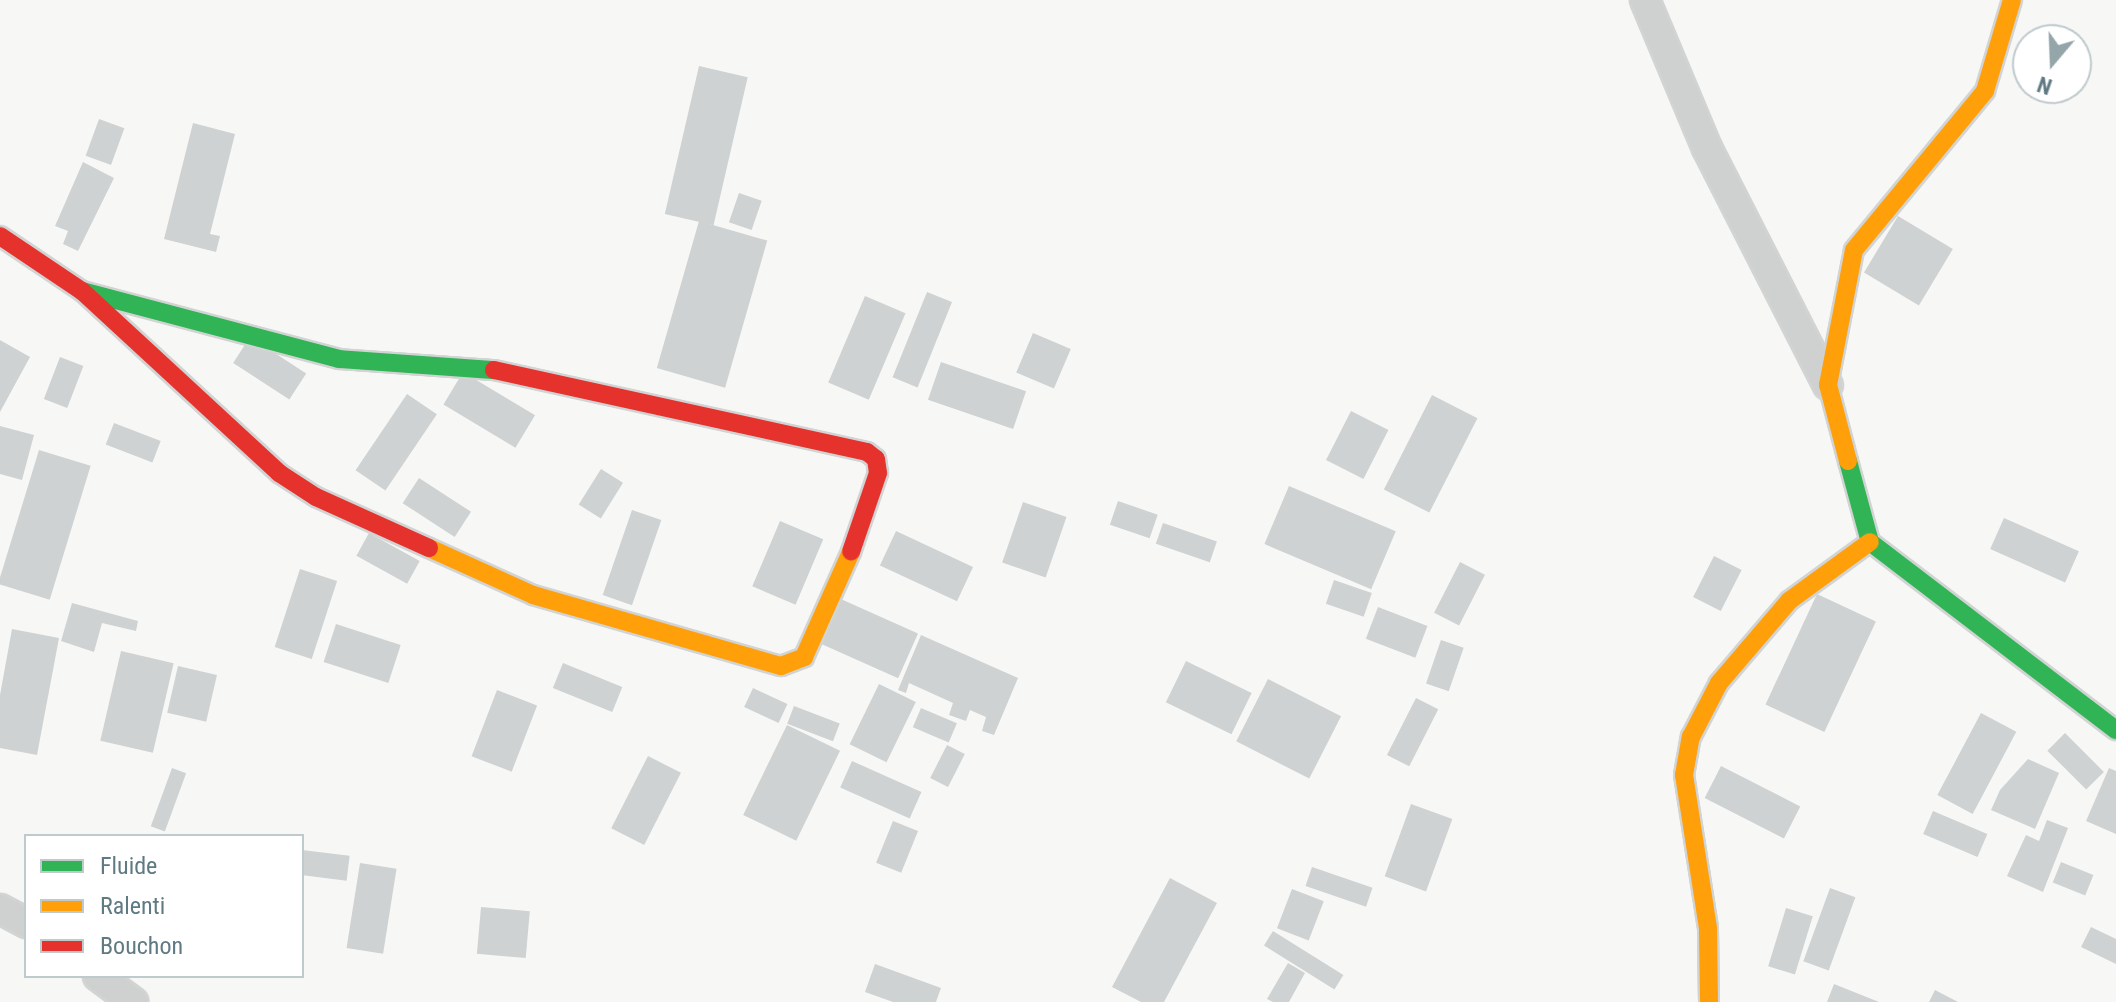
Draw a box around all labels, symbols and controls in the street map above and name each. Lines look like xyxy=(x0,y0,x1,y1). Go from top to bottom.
north arrow xyxy=(2012,24,2092,104)
text: N xyxy=(2034,71,2055,99)
legend xyxy=(24,834,304,978)
text: Fluide xyxy=(100,852,157,880)
text: Ralenti xyxy=(100,892,165,920)
text: Bouchon xyxy=(100,932,183,960)

